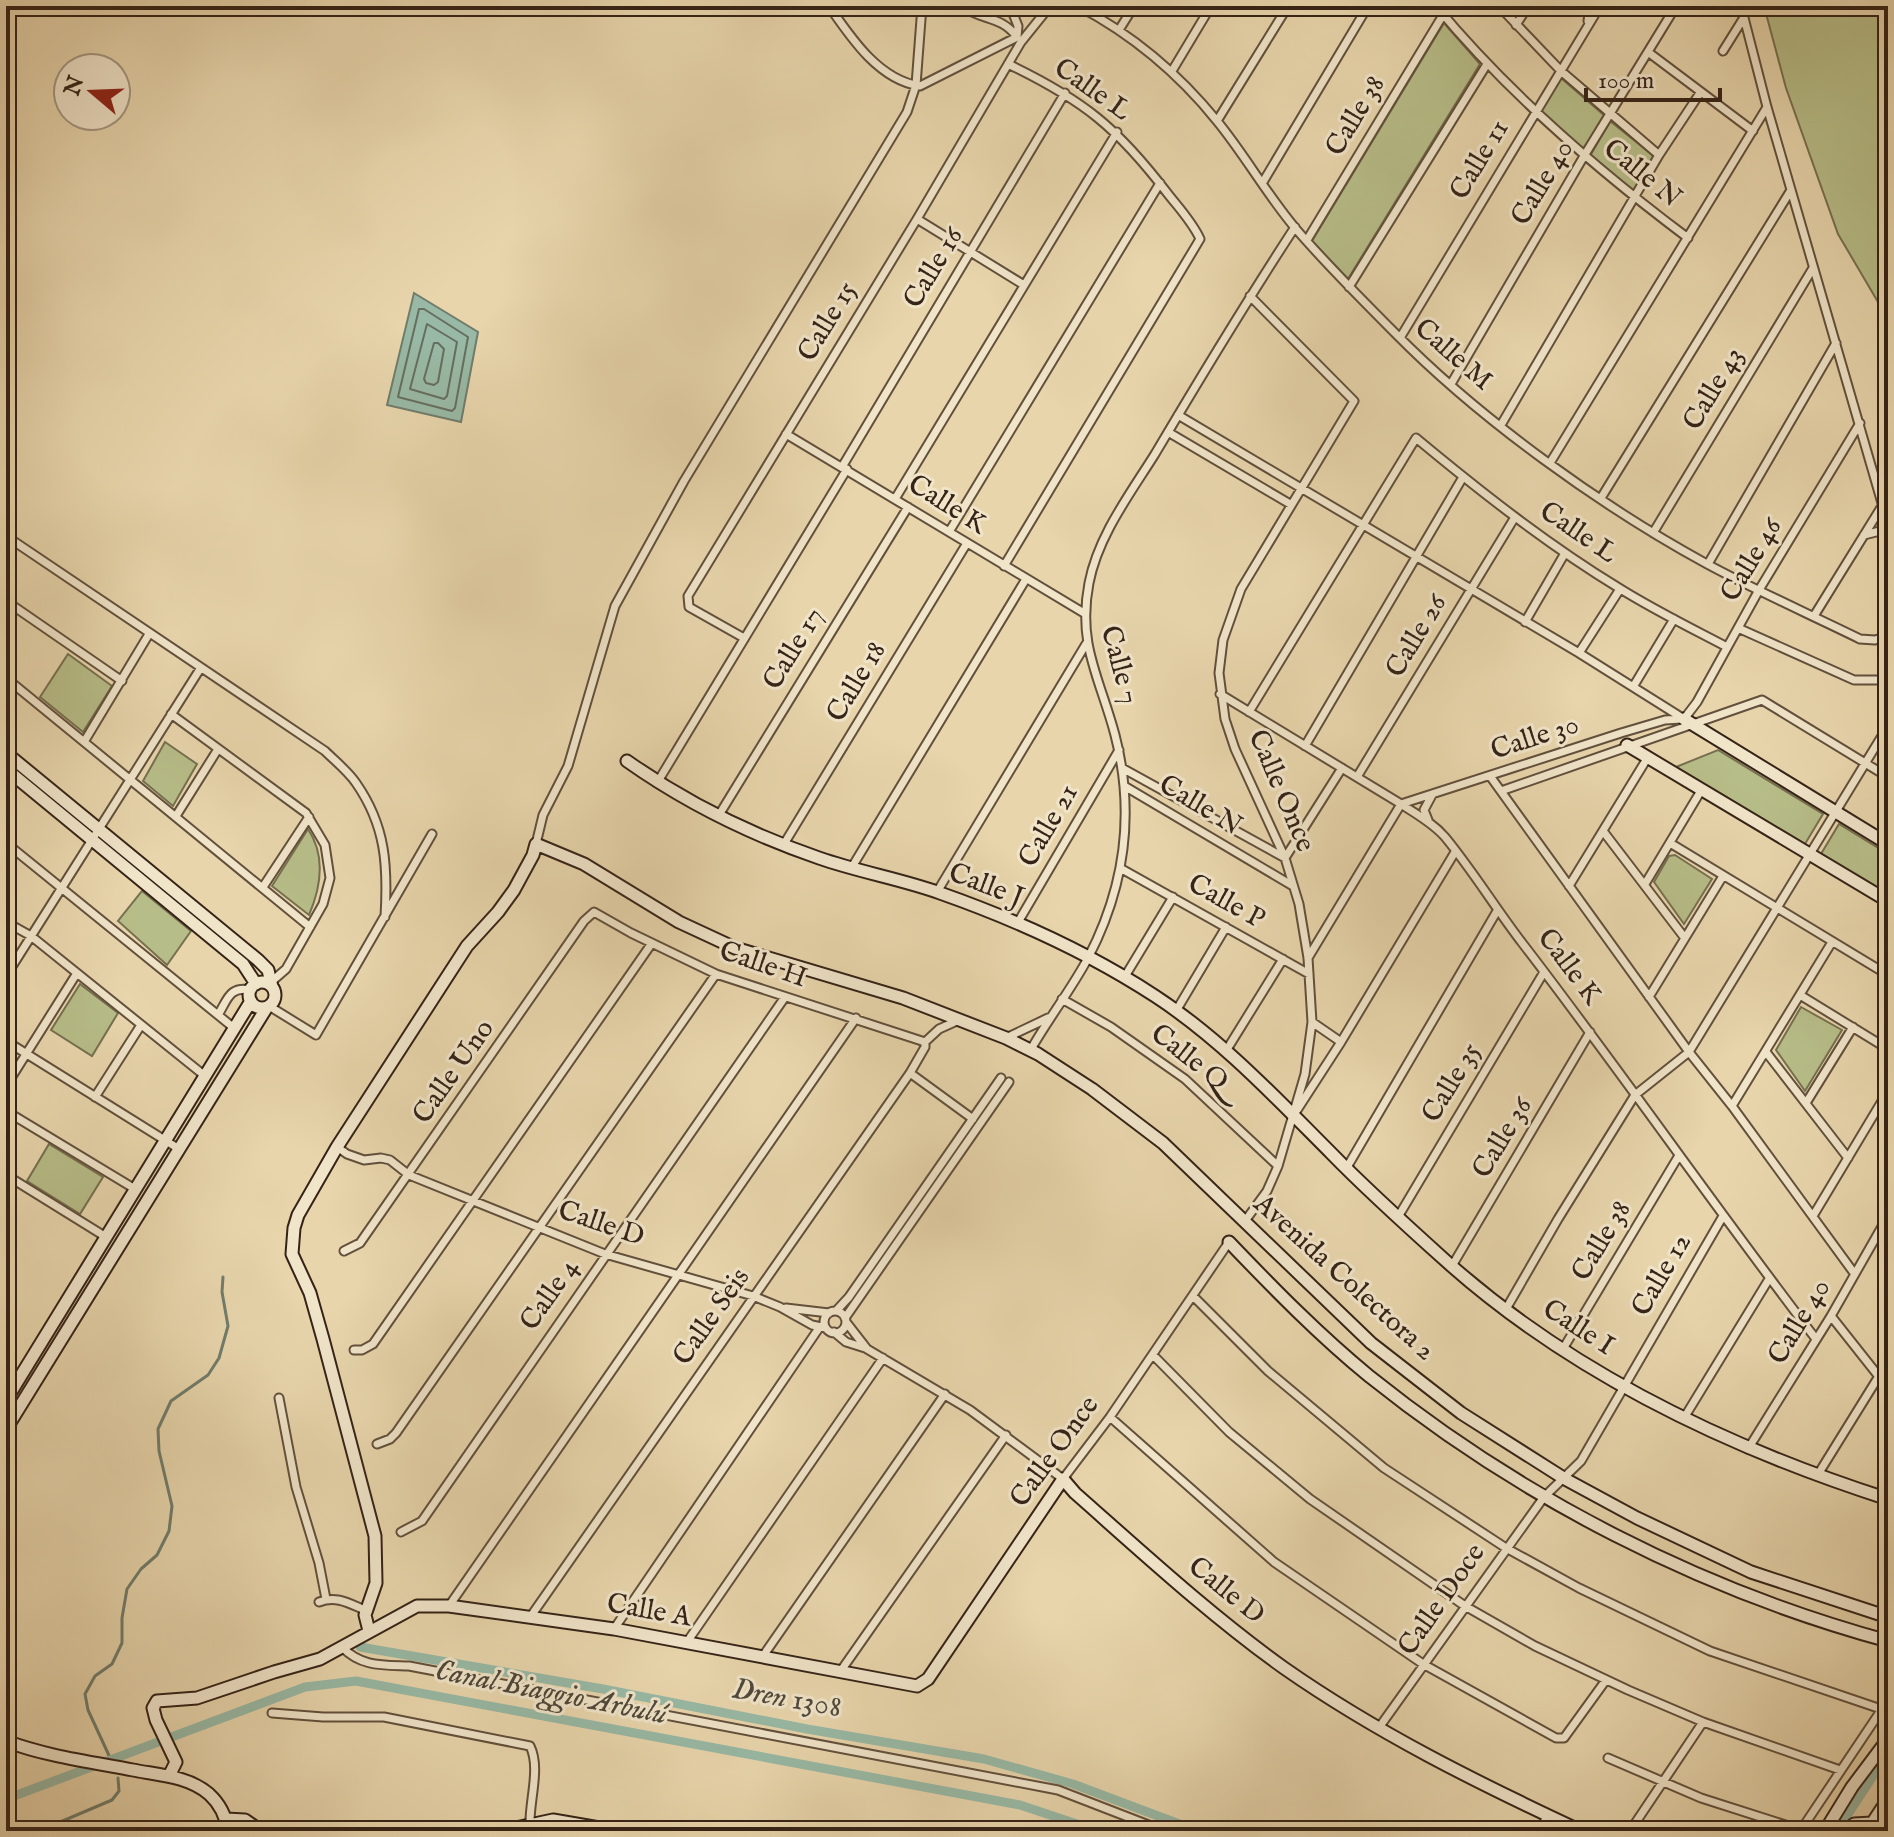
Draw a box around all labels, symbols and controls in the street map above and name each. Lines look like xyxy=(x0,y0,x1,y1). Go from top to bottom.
street label: Calle L xyxy=(1047,51,1137,129)
north arrow xyxy=(52,52,132,132)
scale bar xyxy=(1586,52,1720,102)
text: 100 m xyxy=(1598,66,1654,97)
street label: Calle 38 xyxy=(1318,69,1394,163)
text: N xyxy=(58,73,91,101)
street label: Calle 11 xyxy=(1443,114,1517,206)
street label: Calle N xyxy=(1596,132,1688,216)
street label: Calle 40 xyxy=(1504,134,1582,232)
street label: Calle 16 xyxy=(896,220,972,315)
street label: Calle 15 xyxy=(791,276,865,368)
street label: Calle M xyxy=(1407,311,1499,399)
street label: Calle 43 xyxy=(1676,341,1752,437)
street label: Calle K xyxy=(901,467,994,543)
street label: Calle L xyxy=(1532,494,1624,572)
street label: Calle 46 xyxy=(1713,511,1791,608)
street label: Calle 26 xyxy=(1379,587,1456,684)
street label: Calle 17 xyxy=(756,601,832,697)
street label: Calle 7 xyxy=(1092,622,1146,708)
street label: Calle 18 xyxy=(819,635,895,729)
street label: Calle 30 xyxy=(1487,707,1583,769)
street label: Calle Once xyxy=(1240,725,1322,857)
street label: Calle N xyxy=(1152,768,1248,844)
street label: Calle 21 xyxy=(1011,778,1087,874)
street label: Calle J xyxy=(943,856,1029,916)
street label: Calle P xyxy=(1181,867,1271,937)
street label: Calle K xyxy=(1529,922,1609,1013)
street label: Calle H xyxy=(715,934,811,996)
street label: Calle Uno xyxy=(405,1013,503,1131)
street label: Calle Q xyxy=(1143,1017,1251,1112)
street label: Calle 35 xyxy=(1415,1037,1489,1129)
street label: Calle 36 xyxy=(1465,1090,1541,1185)
street label: Avenida Colectora 2 xyxy=(1245,1187,1442,1369)
street label: Calle D xyxy=(553,1193,649,1255)
street label: Calle 38 xyxy=(1564,1194,1640,1288)
street label: Calle 12 xyxy=(1624,1227,1700,1323)
street label: Calle 4 xyxy=(513,1252,587,1338)
street label: Calle Seis xyxy=(666,1262,758,1372)
street label: Calle 40 xyxy=(1761,1273,1839,1371)
street label: Calle I xyxy=(1536,1292,1620,1364)
street label: Calle Once xyxy=(1003,1389,1107,1515)
street label: Calle Doce xyxy=(1391,1537,1493,1663)
street label: Calle D xyxy=(1180,1549,1272,1633)
street label: Calle A xyxy=(604,1586,695,1636)
water label: Canal Biaggio Arbulú xyxy=(432,1652,672,1735)
water label: Dren 1308 xyxy=(729,1671,845,1727)

